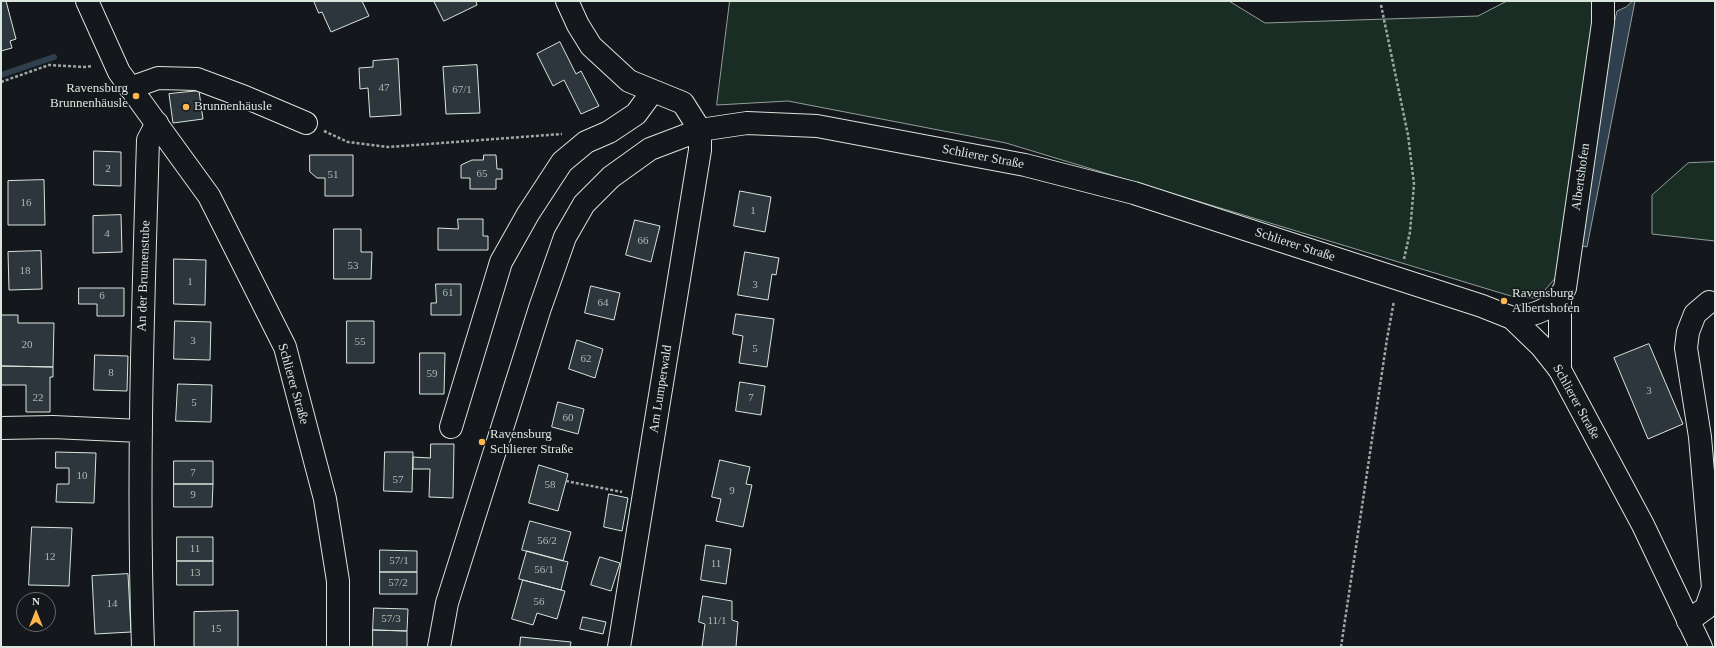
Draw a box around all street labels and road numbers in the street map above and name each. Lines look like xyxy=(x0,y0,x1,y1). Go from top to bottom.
street label: Schlierer Straße xyxy=(941,141,1025,173)
street label: Albertshofen xyxy=(1569,142,1593,212)
street label: An der Brunnenstube xyxy=(134,220,154,332)
street label: Schlierer Straße xyxy=(1253,225,1337,265)
street label: Schlierer Straße xyxy=(274,342,312,426)
street label: Am Lumperwald xyxy=(646,344,676,434)
street label: Schlierer Straße xyxy=(1549,362,1603,442)

